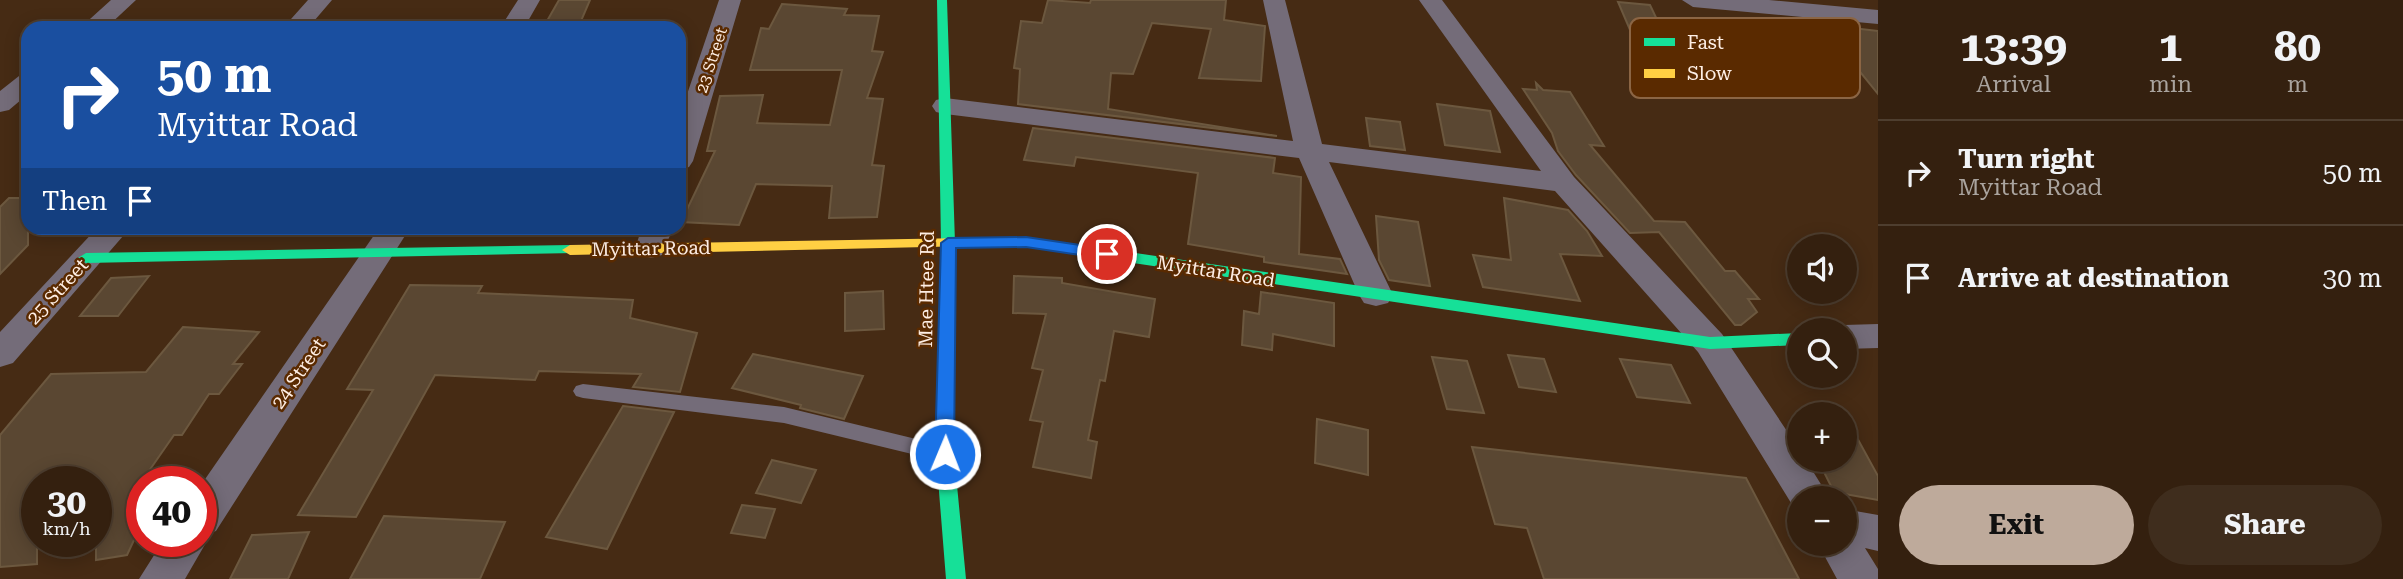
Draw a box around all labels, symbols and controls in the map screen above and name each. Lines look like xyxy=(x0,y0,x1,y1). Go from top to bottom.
legend xyxy=(1630,18,1860,98)
text: 13:39 xyxy=(1960,22,2067,71)
text: 1 xyxy=(2159,22,2182,71)
text: 80 xyxy=(2274,22,2321,71)
street label: 23 Street xyxy=(692,25,731,95)
text: Fast xyxy=(1687,31,1724,54)
text: 50 m xyxy=(157,47,272,104)
icon: right xyxy=(42,49,133,140)
text: Slow xyxy=(1687,62,1732,85)
text: Arrival xyxy=(1976,71,2051,98)
text: min xyxy=(2149,71,2192,98)
text: m xyxy=(2287,71,2308,98)
text: Myittar Road xyxy=(157,106,358,144)
text: Turn right xyxy=(1958,144,2094,174)
icon: right xyxy=(1899,154,1937,192)
text: 50 m xyxy=(2323,158,2382,188)
text: Myittar Road xyxy=(1958,174,2102,201)
icon: arrive xyxy=(121,182,159,220)
text: Then xyxy=(42,186,107,216)
pin xyxy=(1077,224,1137,284)
street label: Mae Htee Rd xyxy=(914,230,939,348)
map controls xyxy=(1787,234,1857,556)
button: sound xyxy=(1787,234,1857,304)
icon: arrive xyxy=(1088,235,1126,273)
street label: Myittar Road xyxy=(591,236,711,261)
street label: Myittar Road xyxy=(1155,251,1277,292)
street label: 25 Street xyxy=(22,254,93,329)
icon: arrive xyxy=(1899,259,1937,297)
text: Arrive at destination xyxy=(1958,263,2229,293)
text: 30 m xyxy=(2323,263,2382,293)
button: search xyxy=(1787,318,1857,388)
street label: 24 Street xyxy=(266,333,330,413)
button: + xyxy=(1787,402,1857,472)
position arrow xyxy=(908,417,982,491)
speed limit sign: 40 xyxy=(126,466,217,557)
text: 30 xyxy=(47,482,86,523)
button: Exit xyxy=(1899,485,2134,565)
button: Share xyxy=(2148,485,2382,565)
button: − xyxy=(1787,486,1857,556)
text: km/h xyxy=(42,518,91,539)

